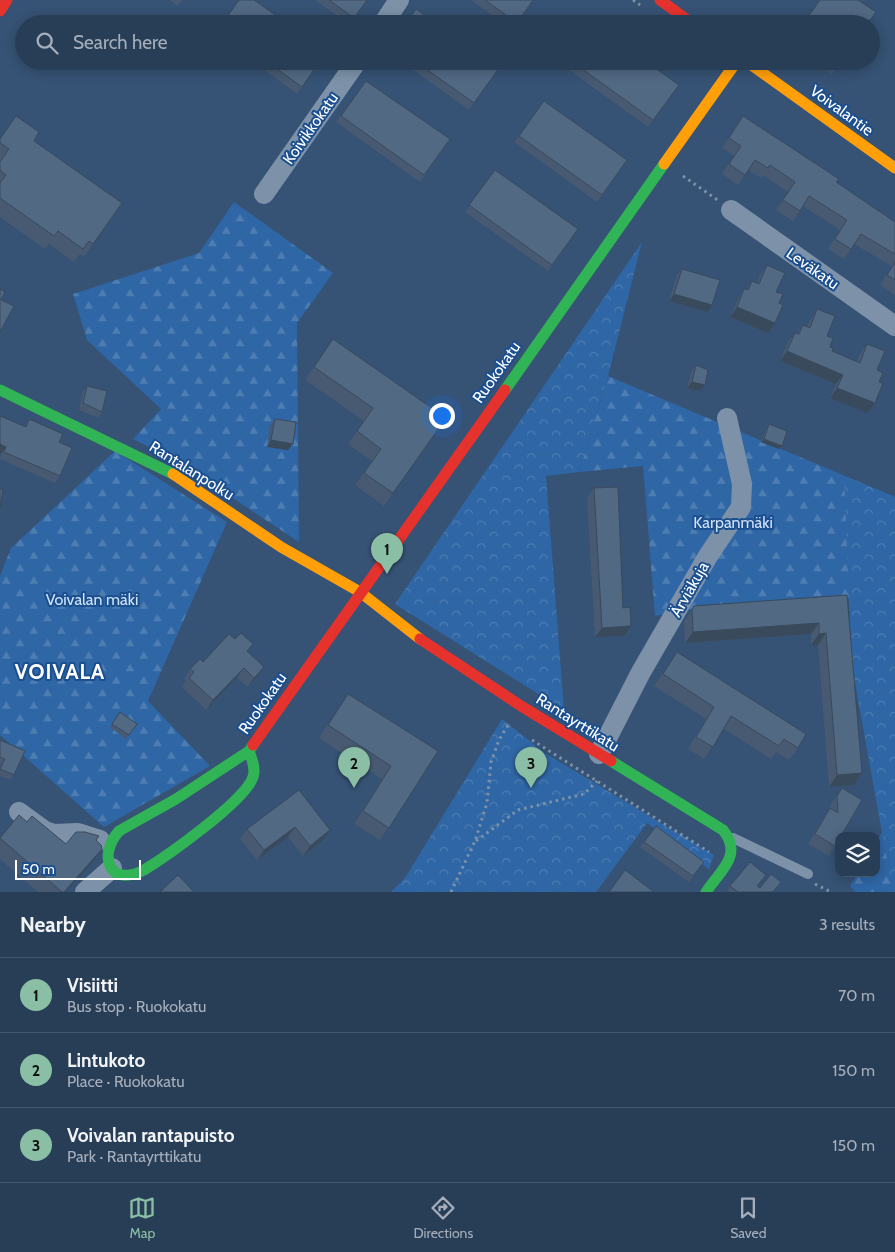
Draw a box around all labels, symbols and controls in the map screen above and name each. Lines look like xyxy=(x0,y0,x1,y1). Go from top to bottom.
search box xyxy=(15,15,880,70)
icon: search xyxy=(33,29,61,57)
text: Search here xyxy=(73,31,167,54)
street label: Voivalantie xyxy=(806,81,877,140)
street label: Koivikkokatu xyxy=(279,89,342,168)
street label: Leväkatu xyxy=(783,243,843,293)
street label: Ruokokatu xyxy=(468,338,524,407)
your location xyxy=(429,403,455,429)
street label: Rantalanpolku xyxy=(146,437,238,504)
park label: Karpanmäki xyxy=(693,513,773,532)
pin: 1 xyxy=(371,533,403,574)
street label: Ärviäkuja xyxy=(666,558,713,620)
park label: Voivalan mäki xyxy=(46,590,138,609)
district label: VOIVALA xyxy=(15,659,105,684)
street label: Ruokokatu xyxy=(234,669,290,738)
street label: Rantayrttikatu xyxy=(533,689,623,756)
pin: 2 xyxy=(338,747,370,788)
pin: 3 xyxy=(515,747,547,788)
map controls xyxy=(835,832,880,877)
button: layers xyxy=(835,832,880,877)
scale bar xyxy=(15,857,141,880)
text: 50 m xyxy=(22,860,55,878)
text: Nearby xyxy=(20,912,86,937)
text: 3 results xyxy=(819,915,875,934)
text: Visiitti xyxy=(67,974,118,997)
text: 1 xyxy=(33,986,39,1005)
text: 70 m xyxy=(838,986,875,1005)
text: Bus stop · Ruokokatu xyxy=(67,997,206,1016)
text: Lintukoto xyxy=(67,1049,145,1072)
text: 2 xyxy=(32,1061,40,1080)
text: 150 m xyxy=(832,1061,875,1080)
text: Place · Ruokokatu xyxy=(67,1072,185,1091)
text: Voivalan rantapuisto xyxy=(67,1124,235,1147)
text: 3 xyxy=(32,1136,40,1155)
text: 150 m xyxy=(832,1136,875,1155)
text: Park · Rantayrttikatu xyxy=(67,1147,201,1166)
tab: Map xyxy=(128,1194,156,1242)
tab: Directions xyxy=(413,1194,473,1242)
tab: Saved xyxy=(730,1194,767,1242)

